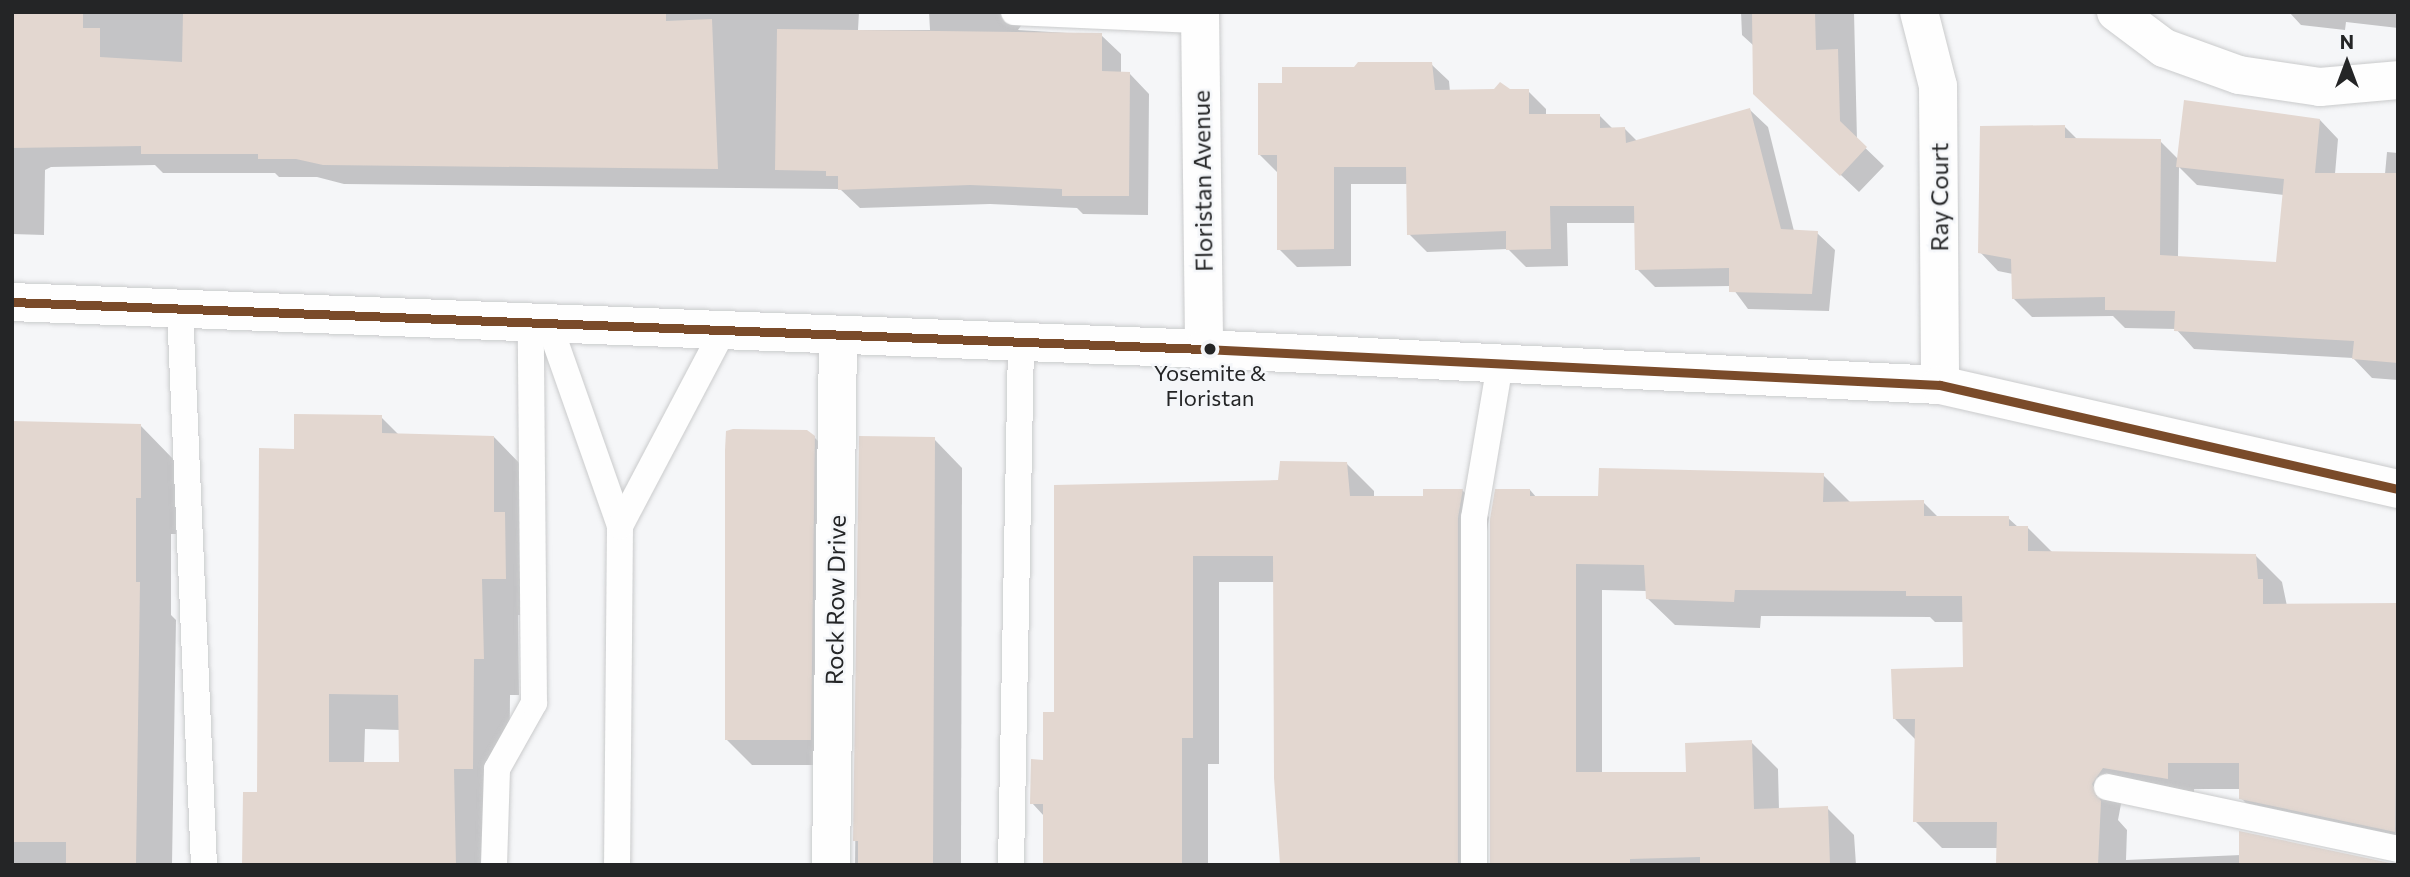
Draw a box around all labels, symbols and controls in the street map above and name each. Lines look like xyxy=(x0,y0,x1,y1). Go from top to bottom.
north arrow xyxy=(2312,28,2382,98)
text: N xyxy=(2340,30,2354,53)
street label: Floristan Avenue xyxy=(1186,90,1218,272)
street label: Ray Court xyxy=(1925,143,1953,251)
marker: Yosemite & Floristan xyxy=(1203,342,1217,356)
place label: Yosemite & Floristan xyxy=(1154,359,1266,410)
street label: Rock Row Drive xyxy=(819,515,851,685)

